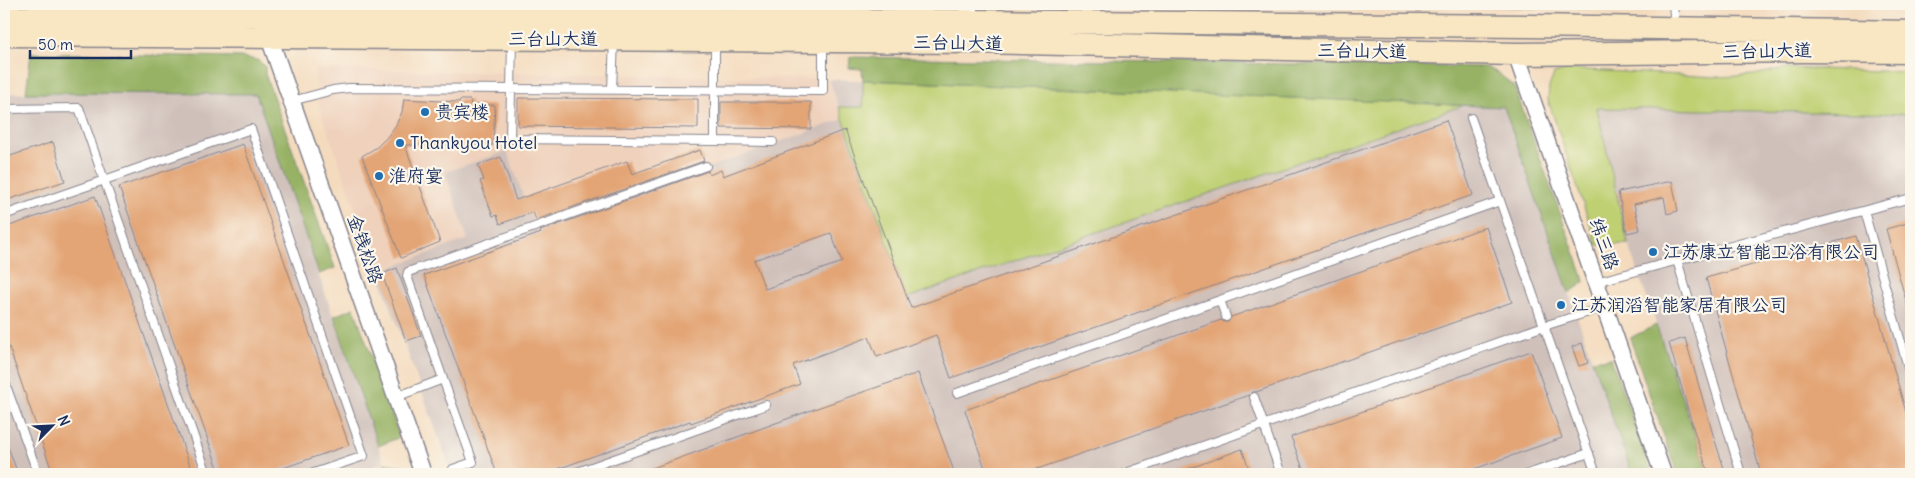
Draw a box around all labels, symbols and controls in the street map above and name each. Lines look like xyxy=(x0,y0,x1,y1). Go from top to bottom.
street label: 三台山大道 xyxy=(508,27,598,50)
scale bar xyxy=(30,28,131,60)
street label: 三台山大道 xyxy=(913,30,1003,55)
text: 50 m xyxy=(38,35,73,54)
street label: 三台山大道 xyxy=(1317,38,1407,63)
street label: 三台山大道 xyxy=(1722,38,1812,63)
place label: 贵宾楼 xyxy=(435,100,489,123)
marker: 贵宾楼 xyxy=(419,106,431,118)
place label: Thankyou Hotel xyxy=(410,131,537,154)
marker: Thankyou Hotel xyxy=(394,137,406,149)
place label: 淮府宴 xyxy=(389,164,443,187)
marker: 淮府宴 xyxy=(373,170,385,182)
street label: 金钱松路 xyxy=(343,211,388,287)
street label: 纬三路 xyxy=(1585,215,1624,273)
place label: 江苏康立智能卫浴有限公司 xyxy=(1663,240,1879,263)
marker: 江苏康立智能卫浴有限公司 xyxy=(1647,246,1659,258)
place label: 江苏润滔智能家居有限公司 xyxy=(1571,293,1787,316)
marker: 江苏润滔智能家居有限公司 xyxy=(1555,299,1567,311)
north arrow xyxy=(28,400,78,450)
text: N xyxy=(54,413,74,429)

